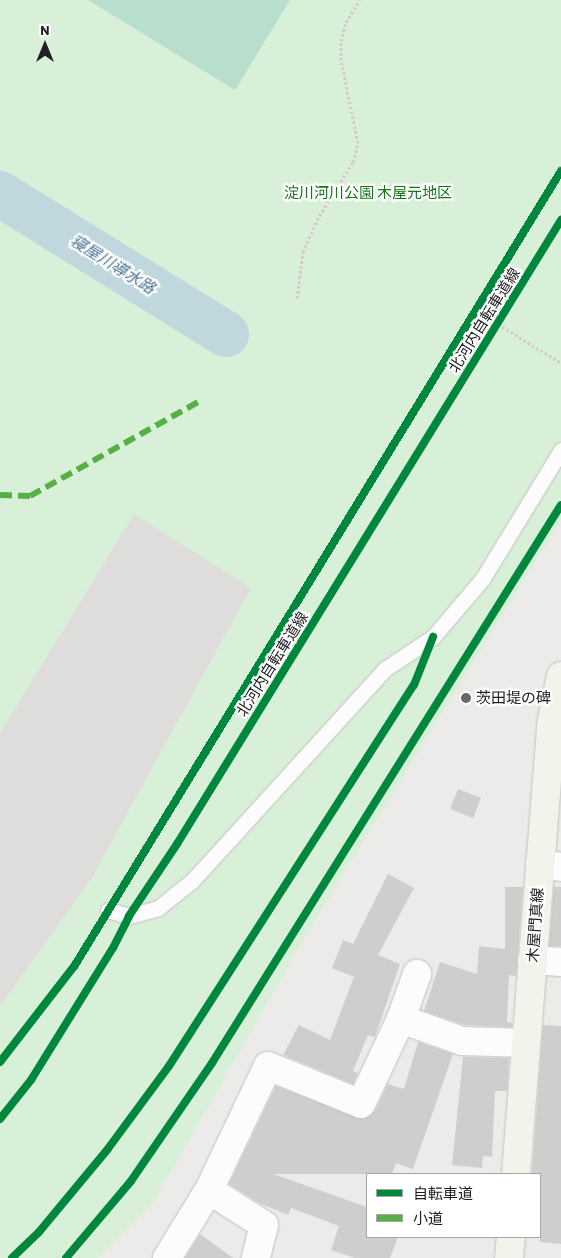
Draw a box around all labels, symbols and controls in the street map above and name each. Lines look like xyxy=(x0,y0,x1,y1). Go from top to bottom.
north arrow xyxy=(20,20,70,70)
text: N xyxy=(40,21,50,38)
park label: 淀川河川公園 木屋元地区 xyxy=(284,184,452,202)
water label: 寝屋川導水路 xyxy=(67,230,159,298)
street label: 北河内自転車道線 xyxy=(445,264,523,376)
street label: 北河内自転車道線 xyxy=(233,608,311,720)
place label: 茨田堤の碑 xyxy=(476,689,551,707)
marker: 茨田堤の碑 xyxy=(460,692,472,704)
street label: 木屋門真線 xyxy=(523,887,547,963)
legend xyxy=(366,1173,541,1238)
text: 自転車道 xyxy=(413,1184,473,1202)
text: 小道 xyxy=(413,1209,443,1227)

